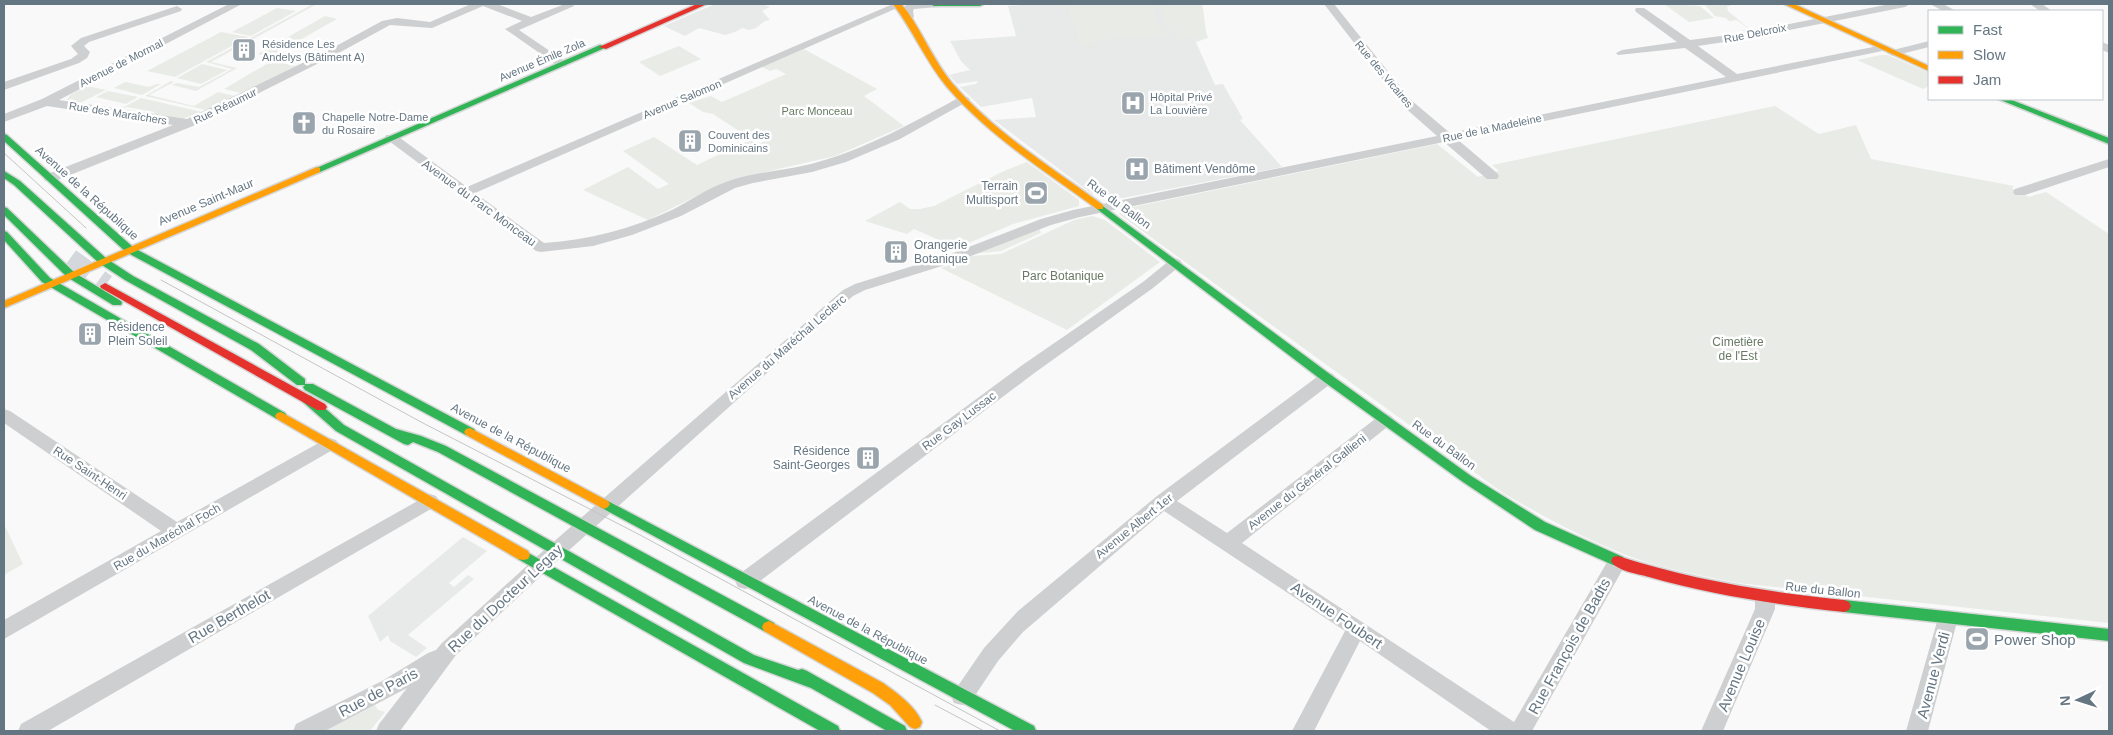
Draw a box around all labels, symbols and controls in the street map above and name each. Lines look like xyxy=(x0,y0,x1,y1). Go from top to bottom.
legend xyxy=(1928,10,2103,100)
street label: Rue Delcroix xyxy=(1723,21,1788,45)
text: Fast xyxy=(1973,21,2003,38)
street label: Avenue Émile Zola xyxy=(497,36,588,84)
street label: Avenue de Mormal xyxy=(77,37,165,89)
building icon: Résidence Les Andelys (Bâtiment A) xyxy=(231,37,257,63)
place label: Résidence Les Andelys (Bâtiment A) xyxy=(262,38,365,63)
street label: Rue des Vicaires xyxy=(1353,38,1416,110)
text: Slow xyxy=(1973,46,2006,63)
text: Jam xyxy=(1973,71,2001,88)
street label: Avenue Salomon xyxy=(641,77,723,121)
street label: Rue Réaumur xyxy=(192,85,259,126)
hospital icon: Hôpital Privé La Louvière xyxy=(1120,90,1146,116)
place label: Hôpital Privé La Louvière xyxy=(1150,91,1212,116)
street label: Rue des Maraîchers xyxy=(68,99,168,127)
park label: Parc Monceau xyxy=(782,105,852,117)
church icon: Chapelle Notre-Dame du Rosaire xyxy=(291,110,317,136)
place label: Chapelle Notre-Dame du Rosaire xyxy=(322,111,428,136)
street label: Rue de la Madeleine xyxy=(1441,112,1543,144)
building icon: Couvent des Dominicains xyxy=(677,128,703,154)
place label: Couvent des Dominicains xyxy=(708,129,770,154)
street label: Avenue de la République xyxy=(33,143,142,243)
hospital icon: Bâtiment Vendôme xyxy=(1124,156,1150,182)
street label: Avenue du Parc Monceau xyxy=(419,157,539,249)
place label: Bâtiment Vendôme xyxy=(1154,162,1256,176)
street label: Avenue Saint-Maur xyxy=(156,176,256,228)
street label: Rue du Ballon xyxy=(1084,176,1154,232)
place label: Terrain Multisport xyxy=(966,179,1019,207)
sports icon: Terrain Multisport xyxy=(1023,180,1049,206)
place label: Orangerie Botanique xyxy=(914,238,968,266)
building icon: Orangerie Botanique xyxy=(883,239,909,265)
park label: Parc Botanique xyxy=(1022,269,1104,283)
street label: Avenue du Maréchal Leclerc xyxy=(725,292,849,402)
place label: Résidence Plein Soleil xyxy=(108,320,167,348)
building icon: Résidence Plein Soleil xyxy=(77,321,103,347)
park label: Cimetière de l'Est xyxy=(1712,335,1764,363)
street label: Rue Gay Lussac xyxy=(919,389,999,453)
street label: Avenue de la République xyxy=(449,400,574,476)
street label: Rue du Ballon xyxy=(1409,417,1479,473)
street label: Avenue du Général Gallieni xyxy=(1245,431,1369,533)
street label: Rue Saint-Henri xyxy=(51,443,129,503)
place label: Résidence Saint-Georges xyxy=(773,444,850,472)
building icon: Résidence Saint-Georges xyxy=(855,445,881,471)
street label: Avenue Albert 1er xyxy=(1093,491,1175,561)
street label: Rue du Maréchal Foch xyxy=(111,501,223,573)
street label: Rue du Docteur Legay xyxy=(444,540,566,655)
street label: Rue François de Badts xyxy=(1525,575,1613,717)
street label: Avenue Foubert xyxy=(1288,578,1387,652)
street label: Rue du Ballon xyxy=(1785,579,1861,601)
street label: Rue Berthelot xyxy=(185,585,274,646)
street label: Avenue de la République xyxy=(806,592,931,668)
street label: Avenue Louise xyxy=(1714,616,1768,714)
sports icon: Power Shop xyxy=(1964,626,1990,652)
street label: Avenue Verdi xyxy=(1913,630,1953,720)
place label: Power Shop xyxy=(1994,631,2076,648)
street label: Rue de Paris xyxy=(336,664,420,720)
north arrow xyxy=(2053,675,2103,725)
text: N xyxy=(2057,695,2073,707)

